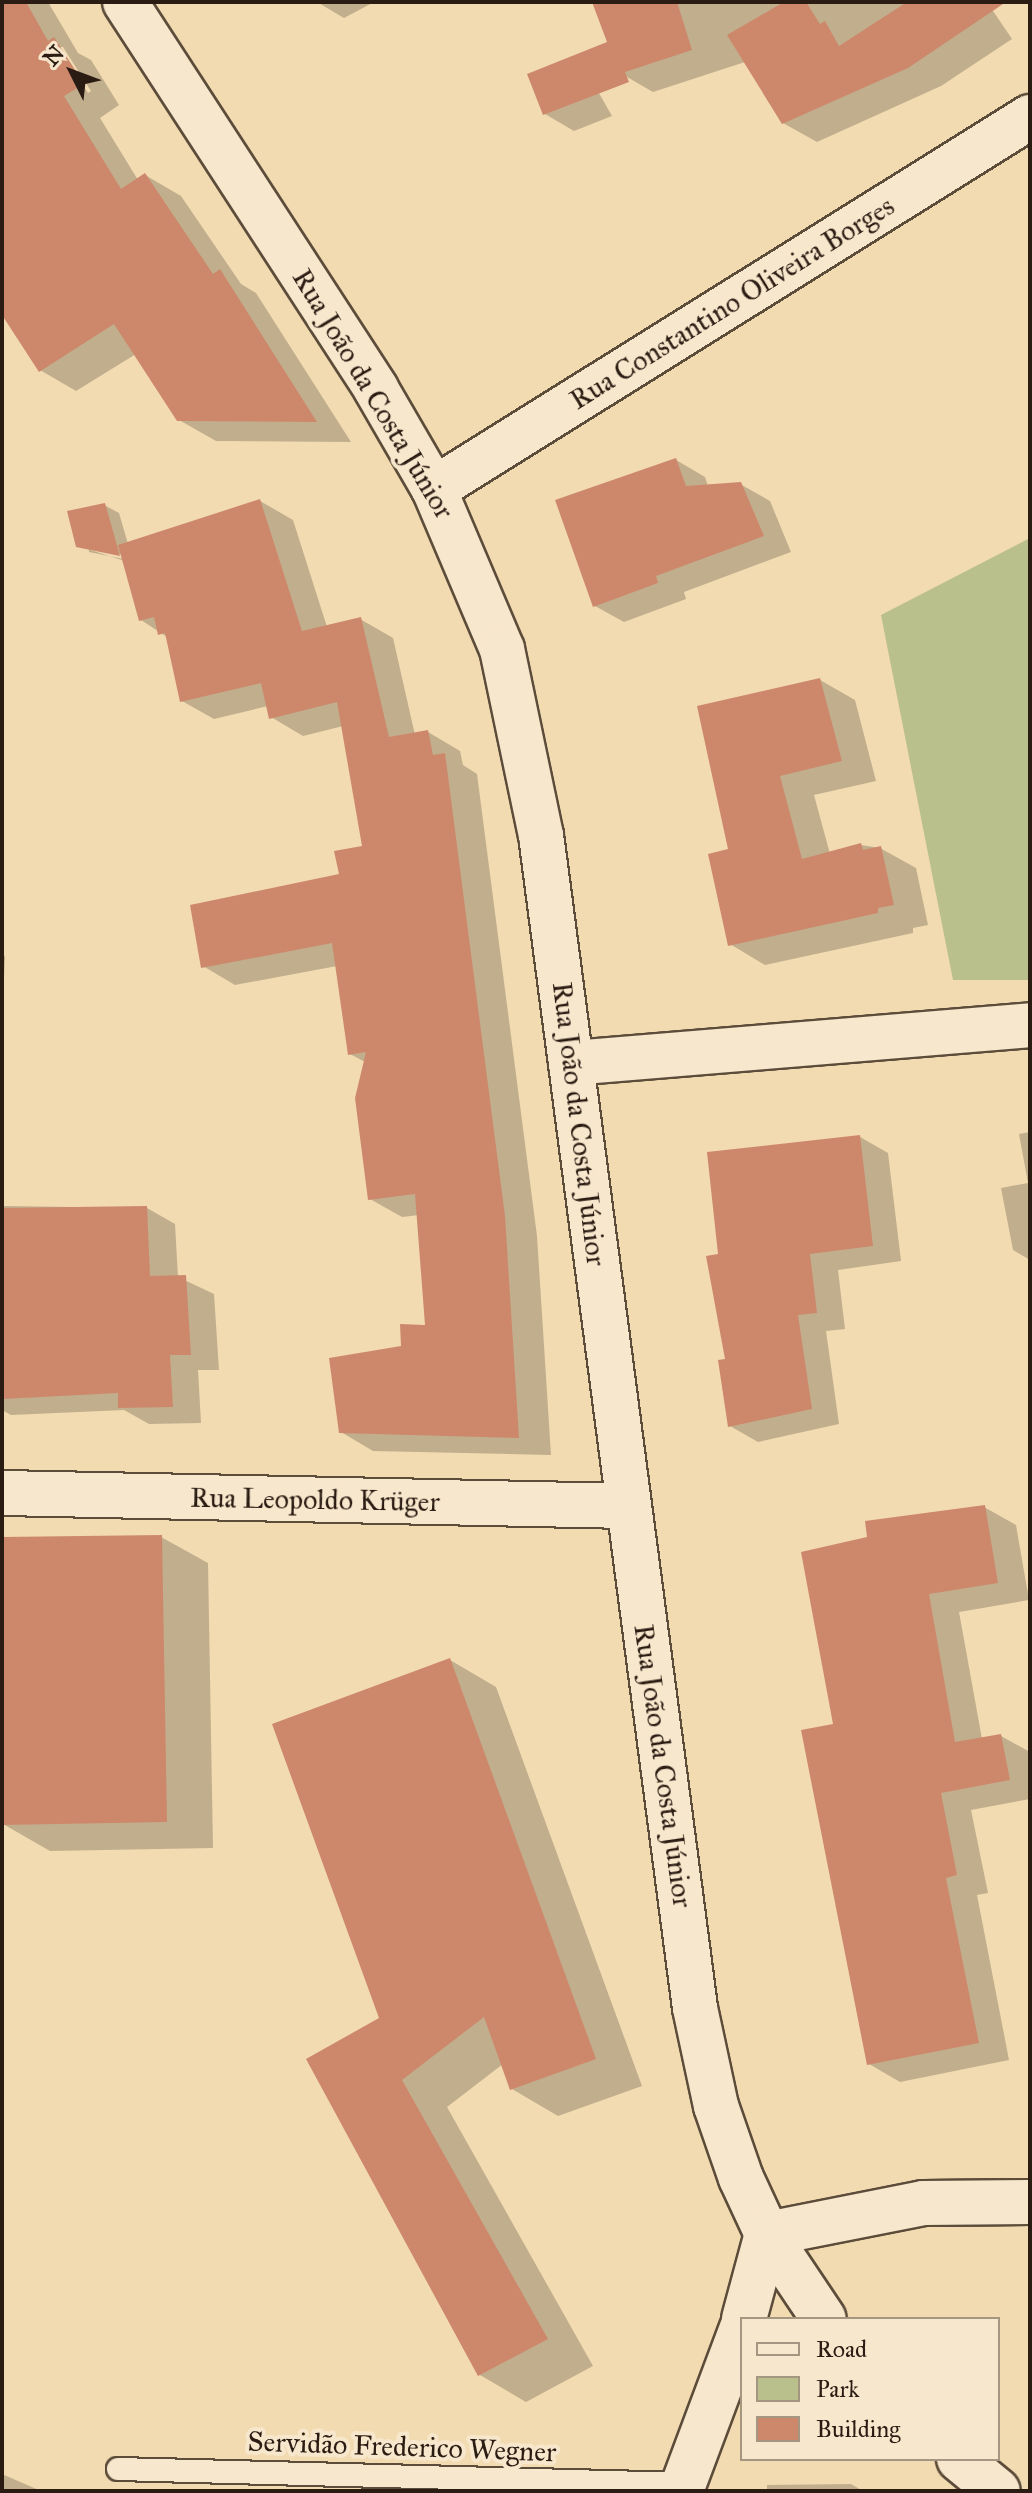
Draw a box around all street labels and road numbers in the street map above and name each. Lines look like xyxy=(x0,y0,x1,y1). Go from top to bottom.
street label: Rua Constantino Oliveira Borges xyxy=(564,189,900,417)
street label: Rua João da Costa Júnior xyxy=(285,263,461,525)
street label: Rua João da Costa Júnior xyxy=(545,980,613,1268)
street label: Rua Leopoldo Krüger xyxy=(190,1481,440,1519)
street label: Rua João da Costa Júnior xyxy=(626,1622,700,1910)
street label: Servidão Frederico Wegner xyxy=(247,2425,557,2469)

